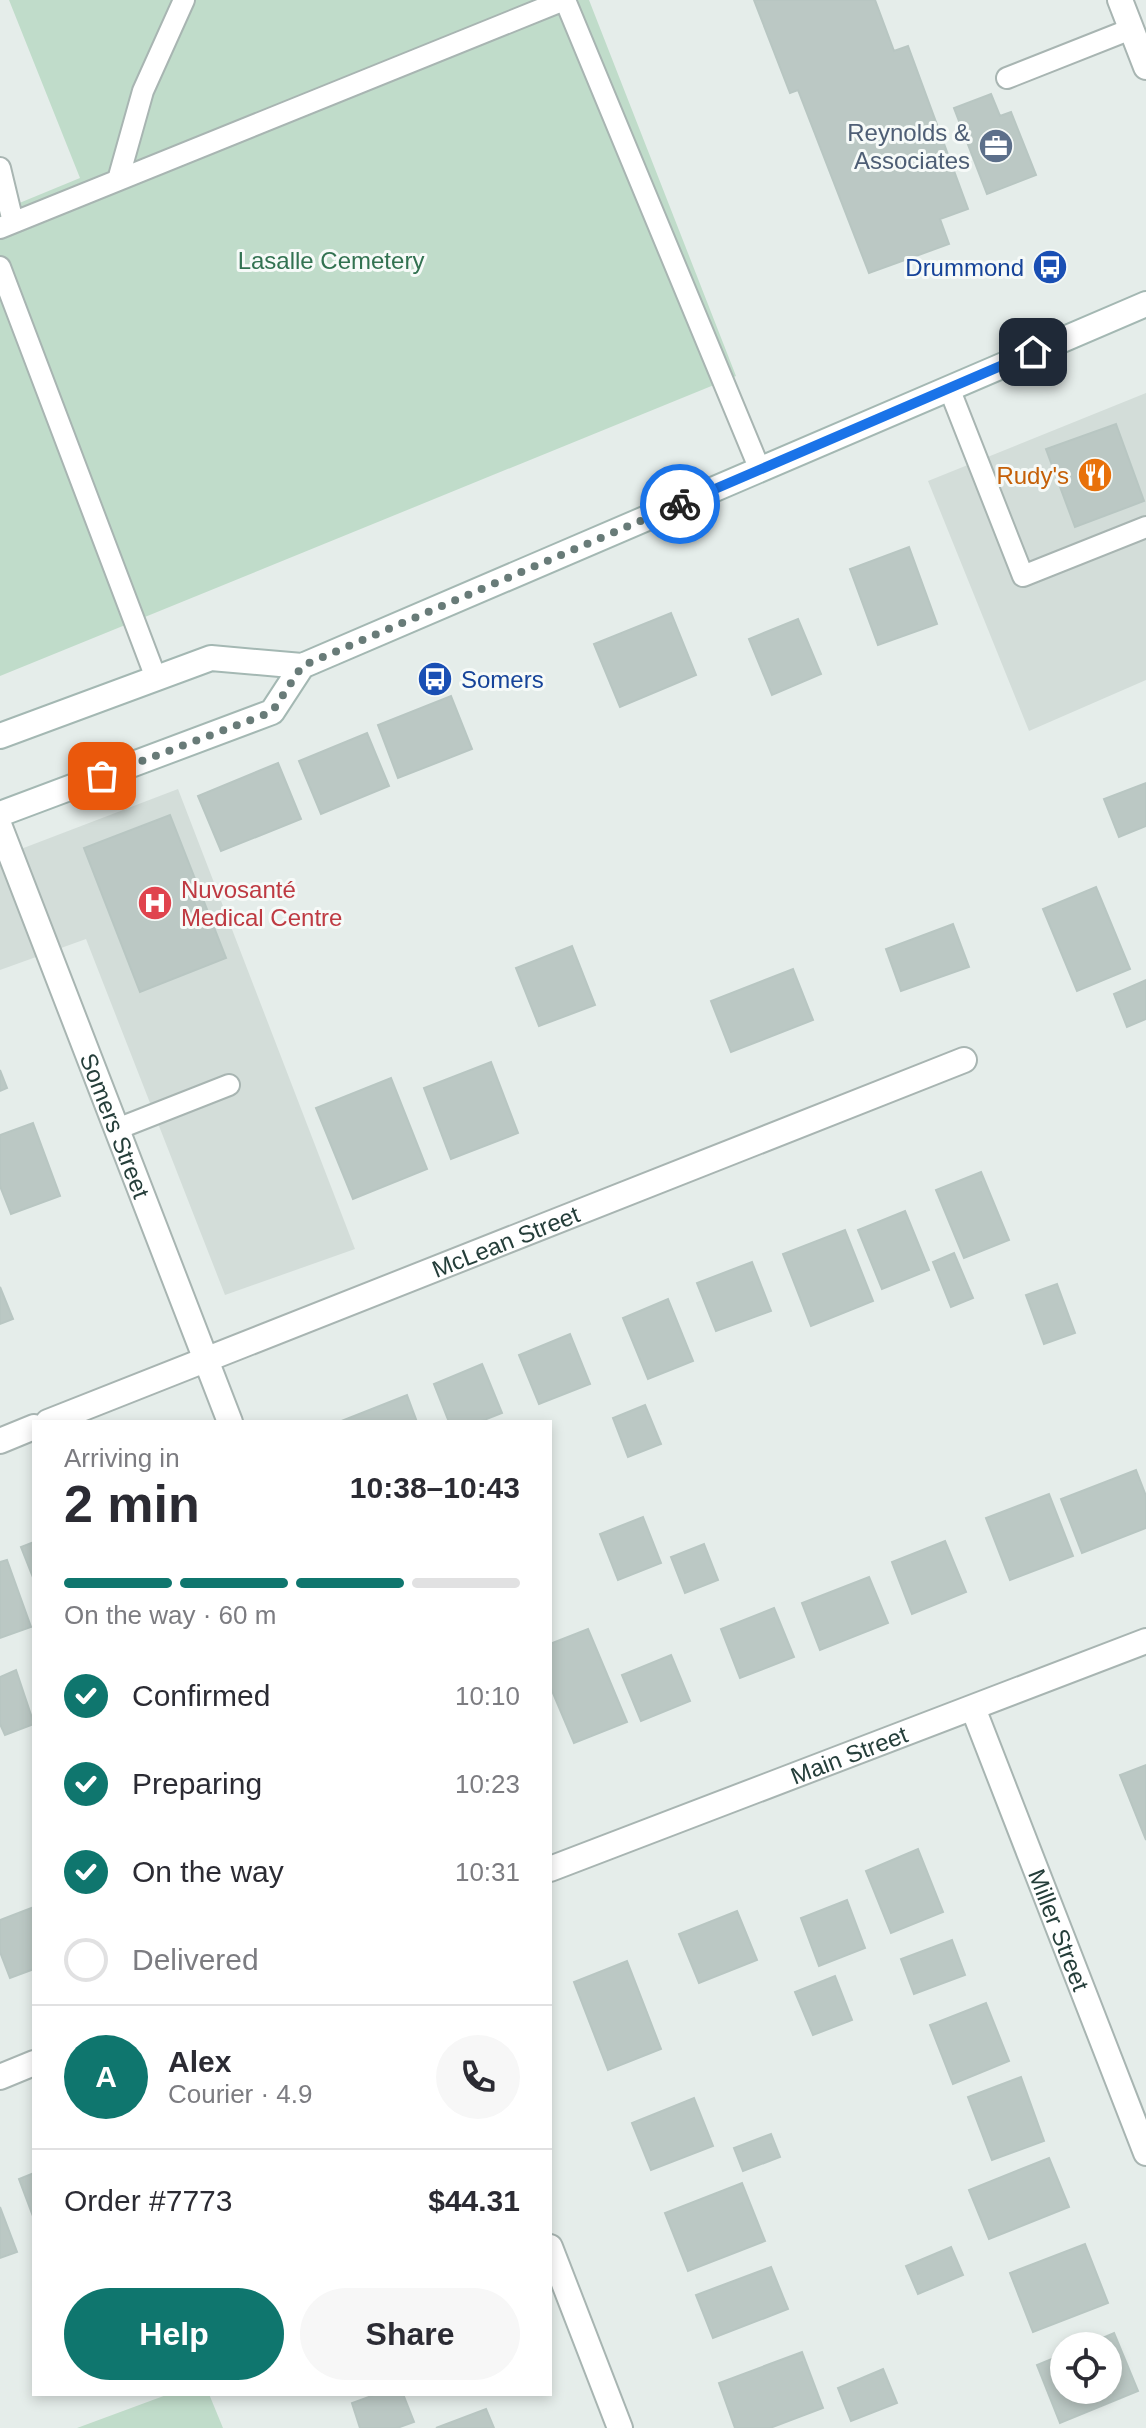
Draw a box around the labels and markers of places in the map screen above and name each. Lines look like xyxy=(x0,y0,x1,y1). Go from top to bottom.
place label: Reynolds & Associates xyxy=(847,119,970,174)
office icon: Reynolds & Associates xyxy=(977,127,1015,165)
bus stop icon: Drummond xyxy=(1031,248,1069,286)
place label: Drummond xyxy=(905,254,1024,281)
pin xyxy=(999,318,1067,386)
restaurant icon: Rudy's xyxy=(1076,456,1114,494)
place label: Rudy's xyxy=(996,462,1069,489)
bus stop icon: Somers xyxy=(416,660,454,698)
place label: Somers xyxy=(461,666,544,693)
pin xyxy=(68,742,136,810)
place label: Nuvosanté Medical Centre xyxy=(181,876,342,931)
hospital icon: Nuvosanté Medical Centre xyxy=(136,884,174,922)

